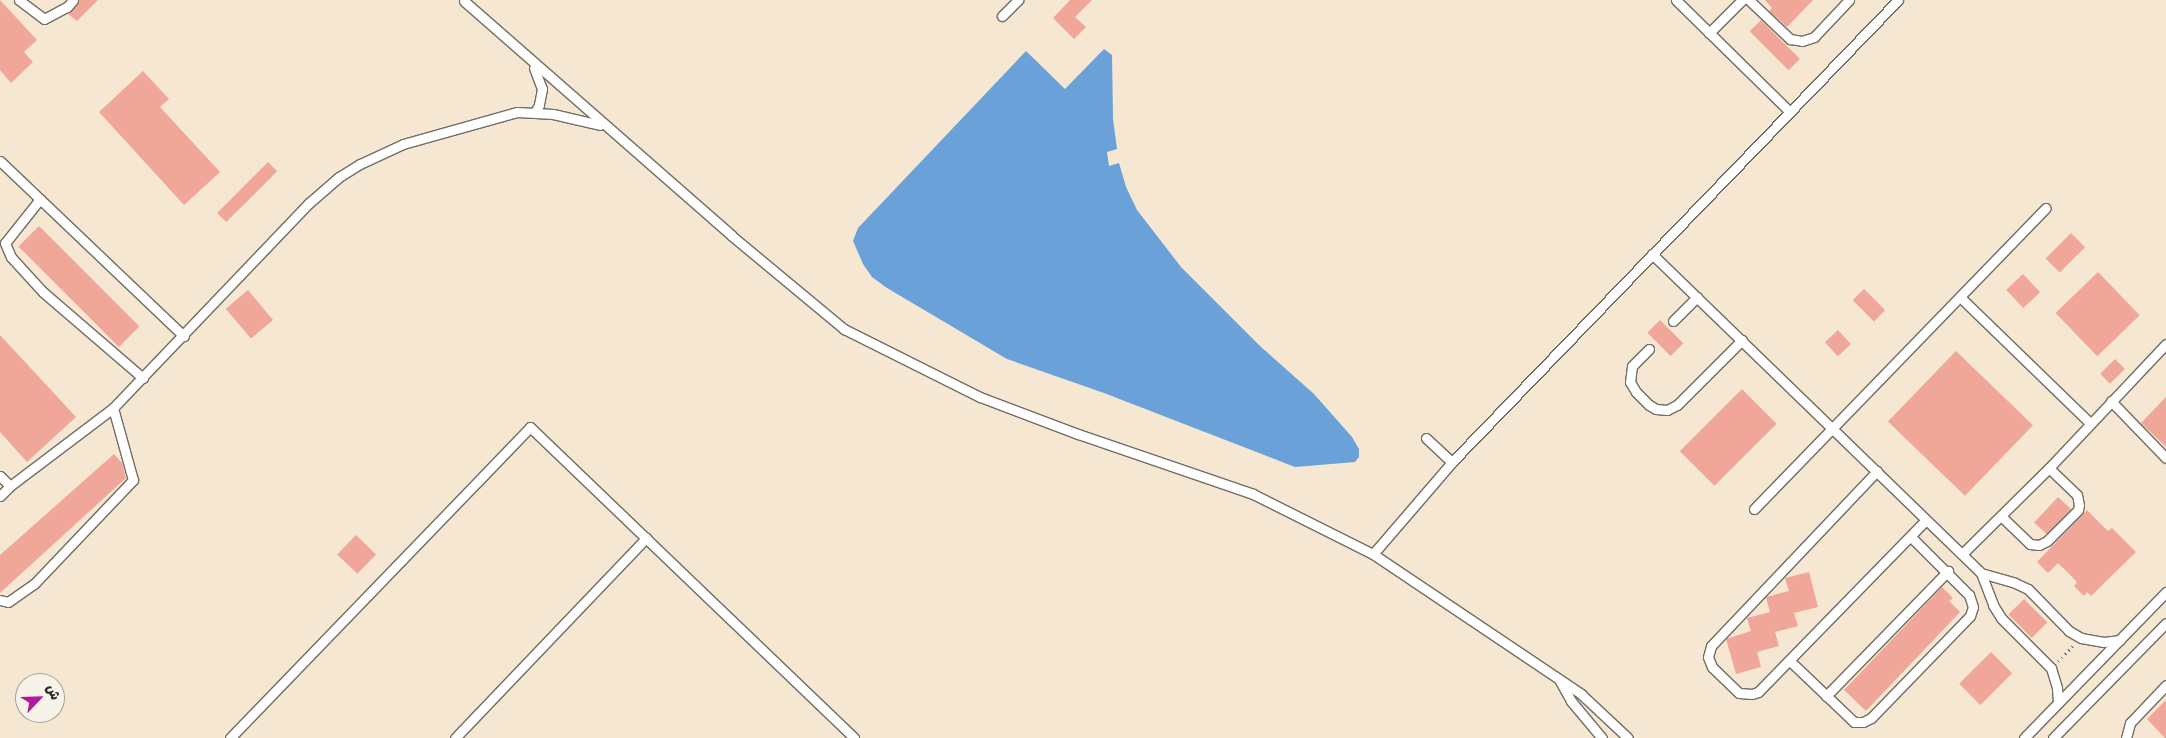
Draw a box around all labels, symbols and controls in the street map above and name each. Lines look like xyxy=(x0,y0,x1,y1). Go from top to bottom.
north arrow xyxy=(15,673,65,723)
text: ش xyxy=(41,682,64,703)

